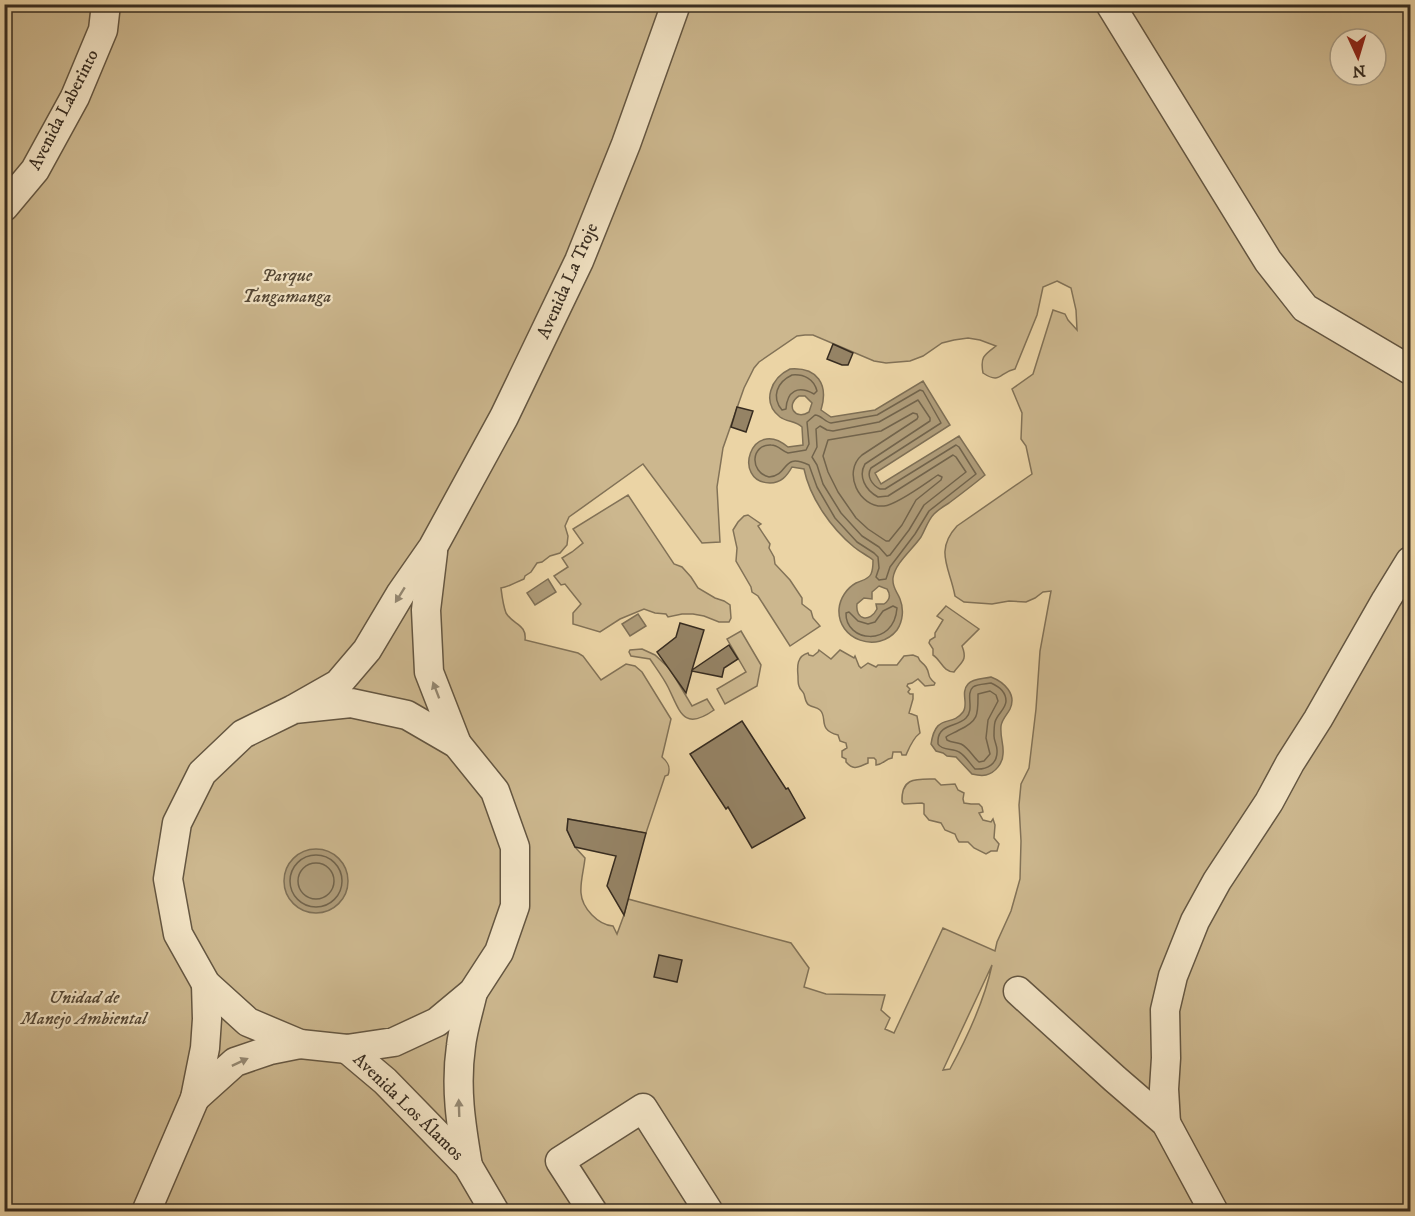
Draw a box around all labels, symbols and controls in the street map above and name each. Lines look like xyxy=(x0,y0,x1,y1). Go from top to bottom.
north arrow xyxy=(1328,27,1388,87)
street label: Avenida Laberinto xyxy=(24,46,104,174)
text: N xyxy=(1352,61,1366,81)
street label: Avenida La Troje xyxy=(533,220,603,342)
park label: Parque Tangamanga xyxy=(243,265,332,308)
one-way arrow xyxy=(395,587,406,603)
one-way arrow xyxy=(431,680,441,698)
park label: Unidad de Manejo Ambiental xyxy=(19,987,149,1030)
street label: Avenida Los Álamos xyxy=(348,1048,469,1165)
one-way arrow xyxy=(231,1057,249,1067)
one-way arrow xyxy=(455,1098,464,1117)

